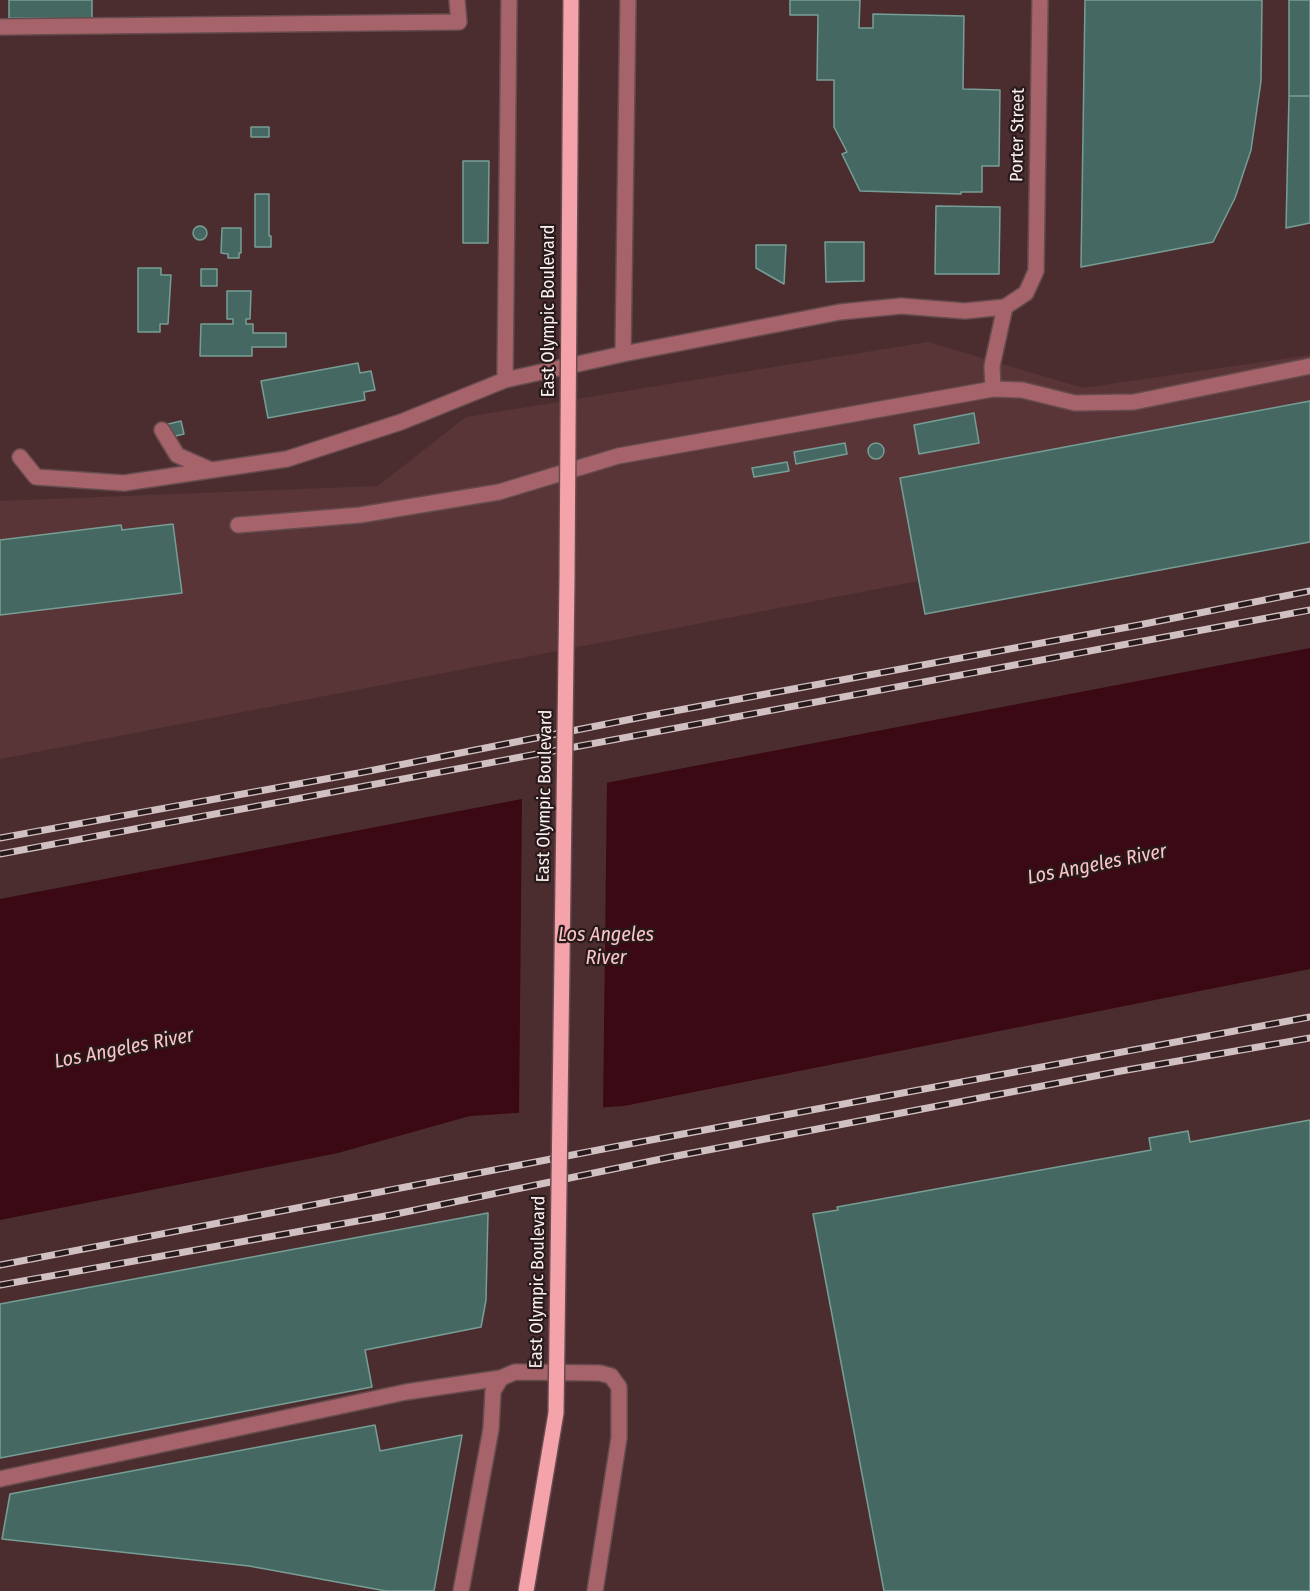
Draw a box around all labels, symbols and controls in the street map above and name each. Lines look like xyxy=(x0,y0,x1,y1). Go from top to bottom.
street label: Porter Street xyxy=(1006,88,1030,182)
street label: East Olympic Boulevard xyxy=(538,225,560,397)
street label: East Olympic Boulevard xyxy=(533,709,557,883)
water label: Los Angeles River xyxy=(1025,840,1169,890)
water label: Los Angeles River xyxy=(558,923,654,970)
water label: Los Angeles River xyxy=(52,1024,196,1074)
street label: East Olympic Boulevard xyxy=(526,1195,550,1369)

